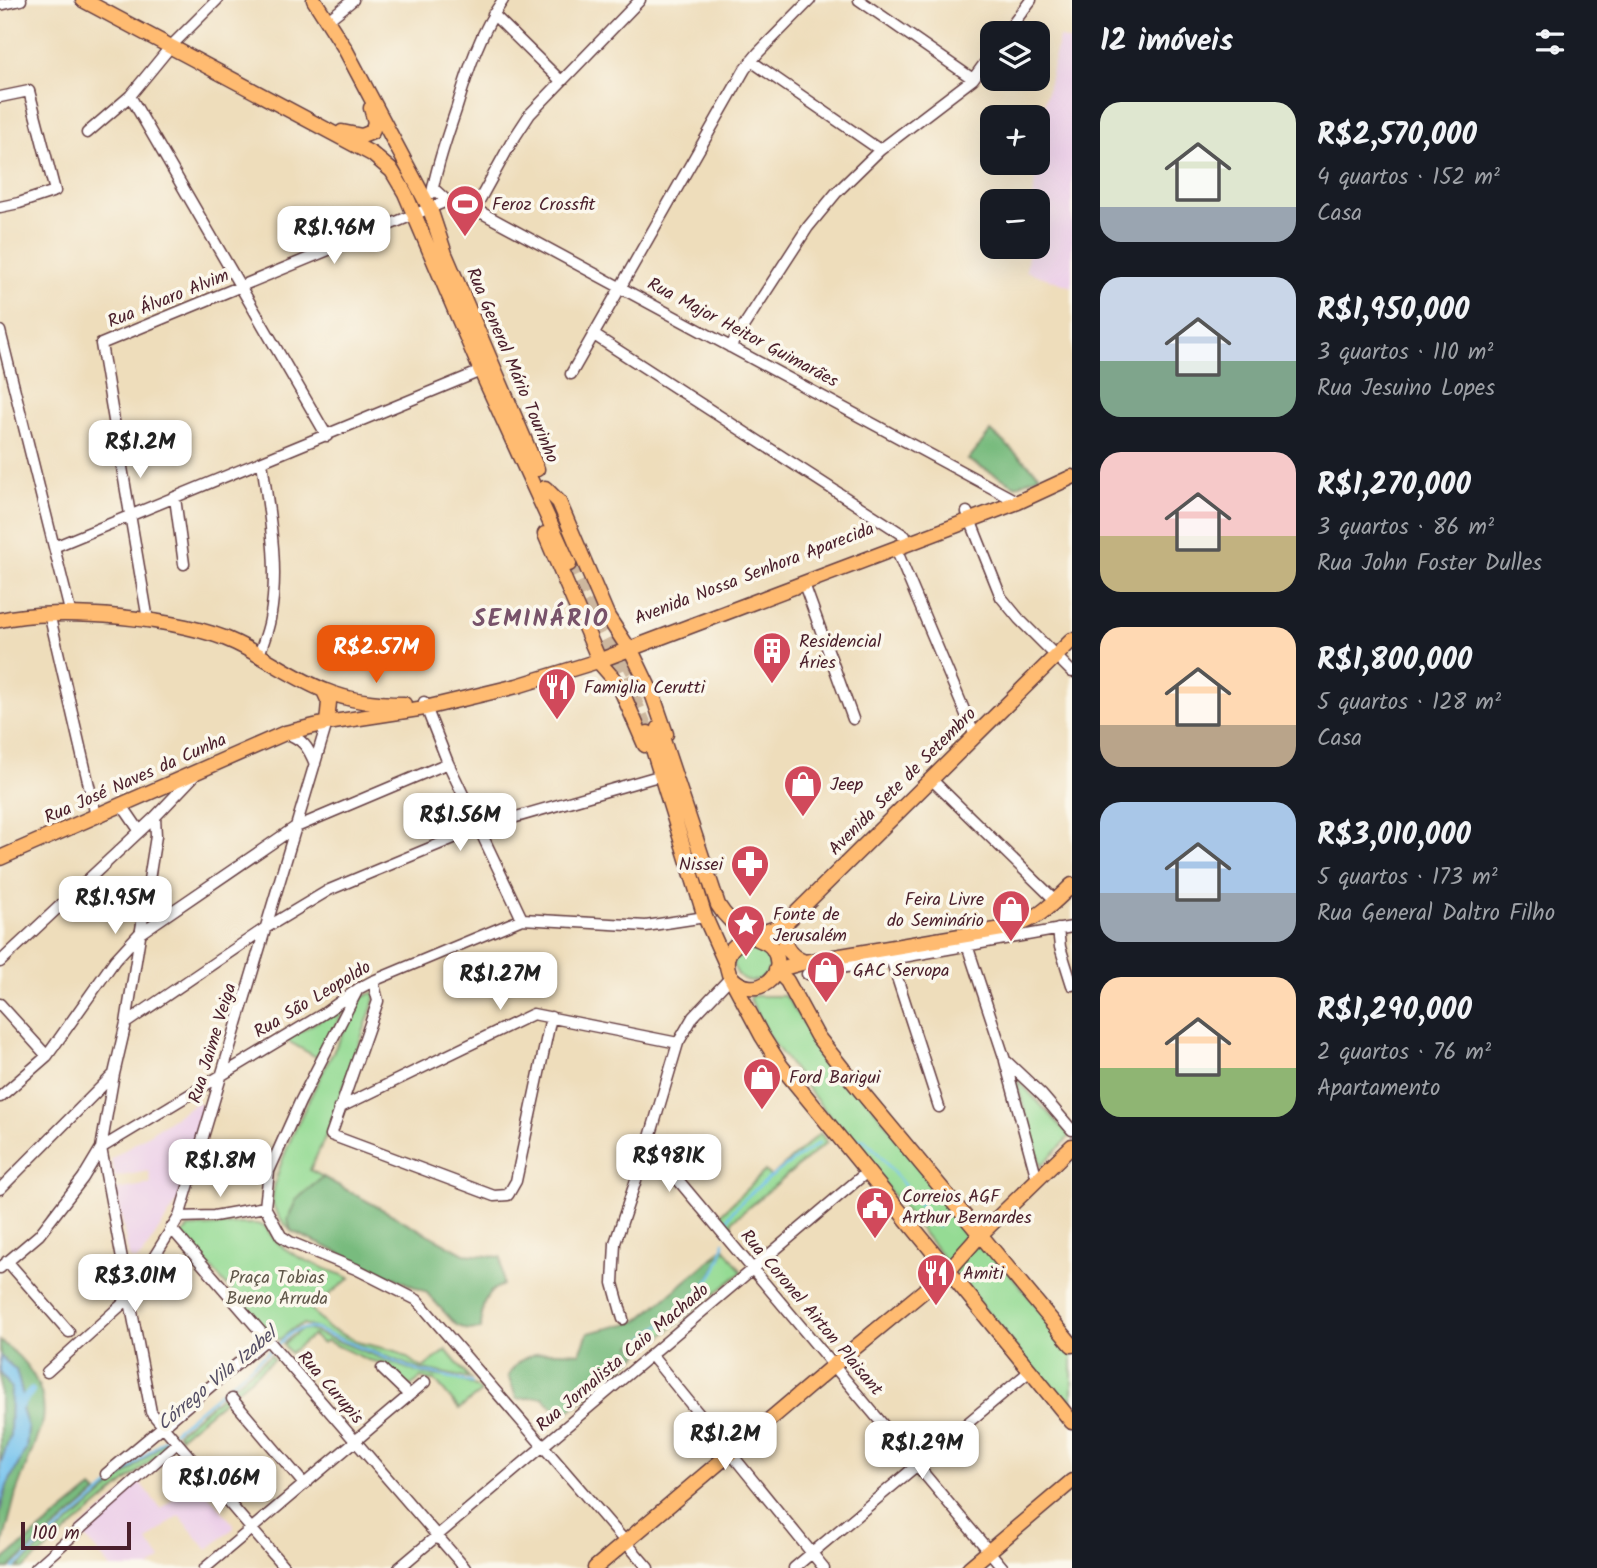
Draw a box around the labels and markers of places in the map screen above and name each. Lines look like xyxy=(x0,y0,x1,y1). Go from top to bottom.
sports icon: Feroz Crossfit xyxy=(444,183,486,238)
place label: Feroz Crossfit xyxy=(492,191,596,220)
pin: R$1.96M xyxy=(269,206,399,266)
pin: R$1.2M xyxy=(83,420,197,480)
pin: R$2.57M xyxy=(311,626,441,685)
place label: Residencial Áries xyxy=(799,628,882,678)
building icon: Residencial Áries xyxy=(751,630,793,685)
restaurant icon: Famiglia Cerutti xyxy=(536,666,578,721)
place label: Famiglia Cerutti xyxy=(584,674,706,703)
shop icon: Jeep xyxy=(782,763,824,818)
place label: Jeep xyxy=(830,771,864,800)
pin: R$1.56M xyxy=(395,794,525,853)
pharmacy icon: Nissei xyxy=(729,843,771,898)
place label: Nissei xyxy=(679,851,724,880)
pin: R$1.95M xyxy=(50,876,180,936)
place label: Feira Livre do Seminário xyxy=(887,886,984,936)
shop icon: Feira Livre do Seminário xyxy=(990,888,1032,943)
place label: Fonte de Jerusalém xyxy=(773,901,847,951)
place icon: Fonte de Jerusalém xyxy=(725,903,767,958)
shop icon: GAC Servopa xyxy=(805,949,847,1004)
pin: R$1.27M xyxy=(435,953,565,1012)
place label: GAC Servopa xyxy=(853,957,949,986)
shop icon: Ford Barigui xyxy=(741,1056,783,1111)
place label: Ford Barigui xyxy=(789,1064,881,1093)
pin: R$981K xyxy=(612,1134,726,1194)
pin: R$1.8M xyxy=(163,1140,277,1199)
place label: Correios AGF Arthur Bernardes xyxy=(902,1183,1032,1233)
public building icon: Correios AGF Arthur Bernardes xyxy=(854,1185,896,1240)
restaurant icon: Amiti xyxy=(915,1252,957,1307)
pin: R$3.01M xyxy=(70,1254,200,1314)
place label: Amiti xyxy=(963,1260,1005,1289)
pin: R$1.2M xyxy=(668,1412,782,1472)
pin: R$1.29M xyxy=(857,1422,987,1481)
pin: R$1.06M xyxy=(154,1456,284,1516)

